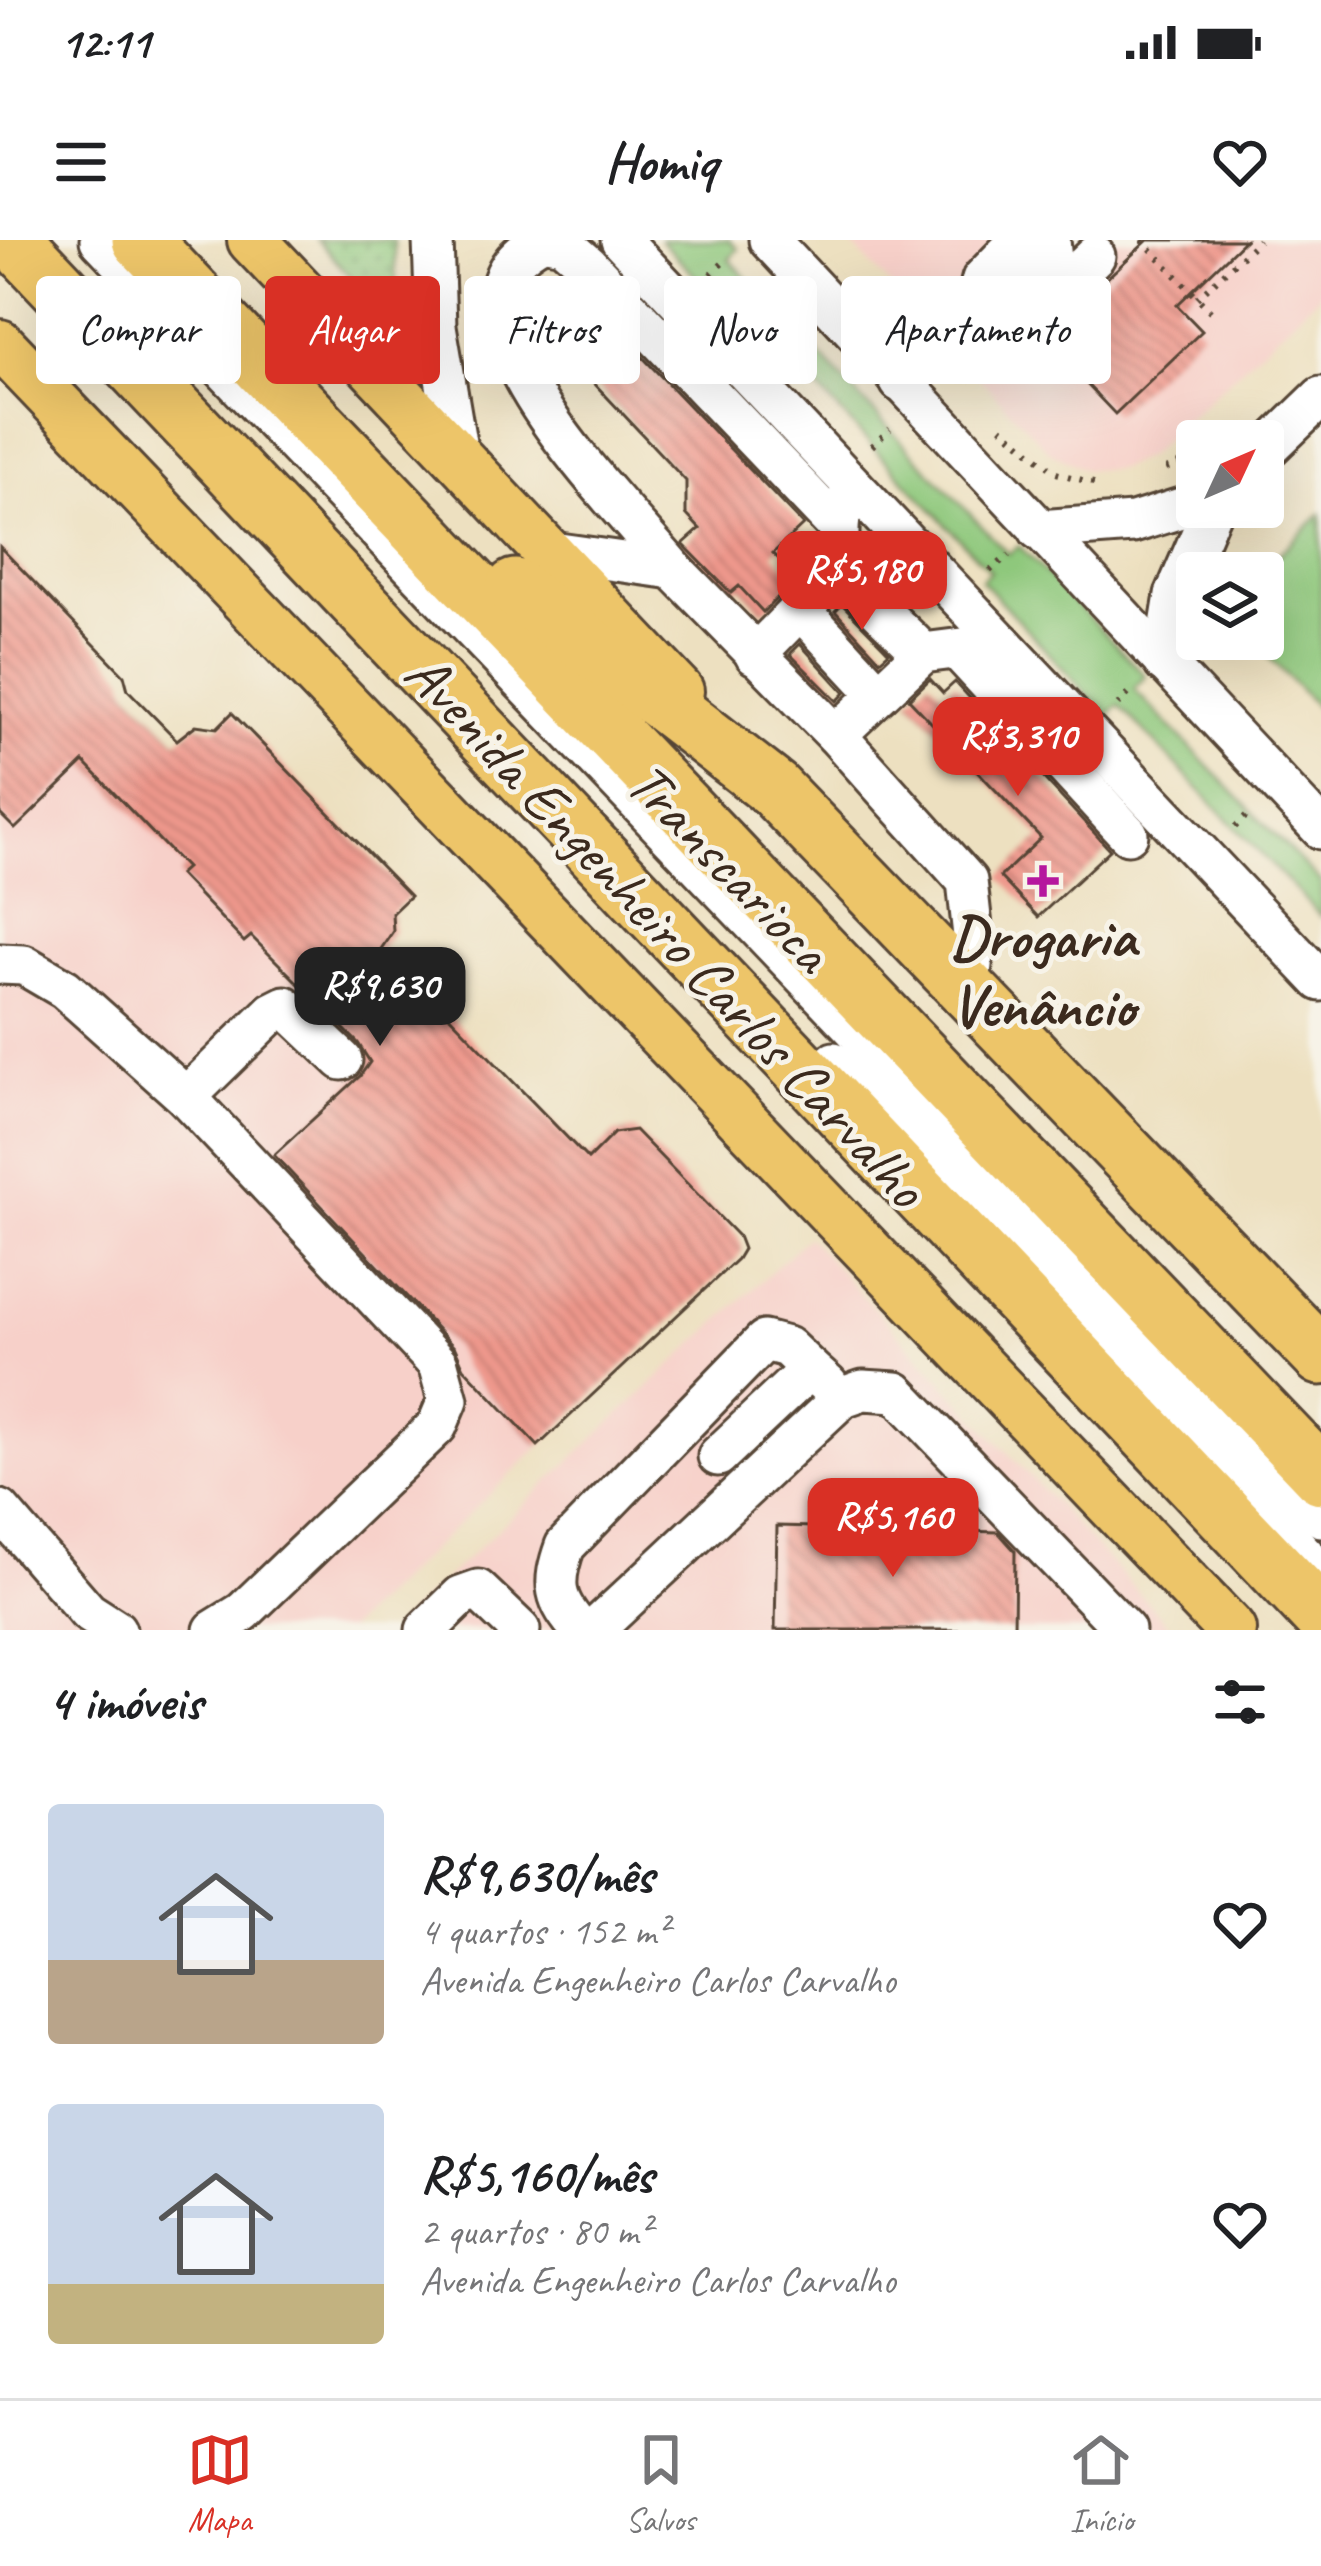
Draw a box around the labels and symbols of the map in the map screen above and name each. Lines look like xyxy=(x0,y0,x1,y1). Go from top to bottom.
north arrow xyxy=(1176,420,1284,528)
pin: R$5,180 xyxy=(751,531,973,633)
street label: Avenida Engenheiro Carlos Carvalho xyxy=(389,636,945,1225)
pin: R$3,310 xyxy=(907,697,1129,799)
street label: Transcarioca xyxy=(610,746,851,991)
marker: Drogaria Venâncio xyxy=(1030,868,1056,894)
place label: Drogaria Venâncio xyxy=(950,899,1140,1044)
pin: R$9,630 xyxy=(269,947,491,1049)
pin: R$5,160 xyxy=(782,1478,1004,1580)

